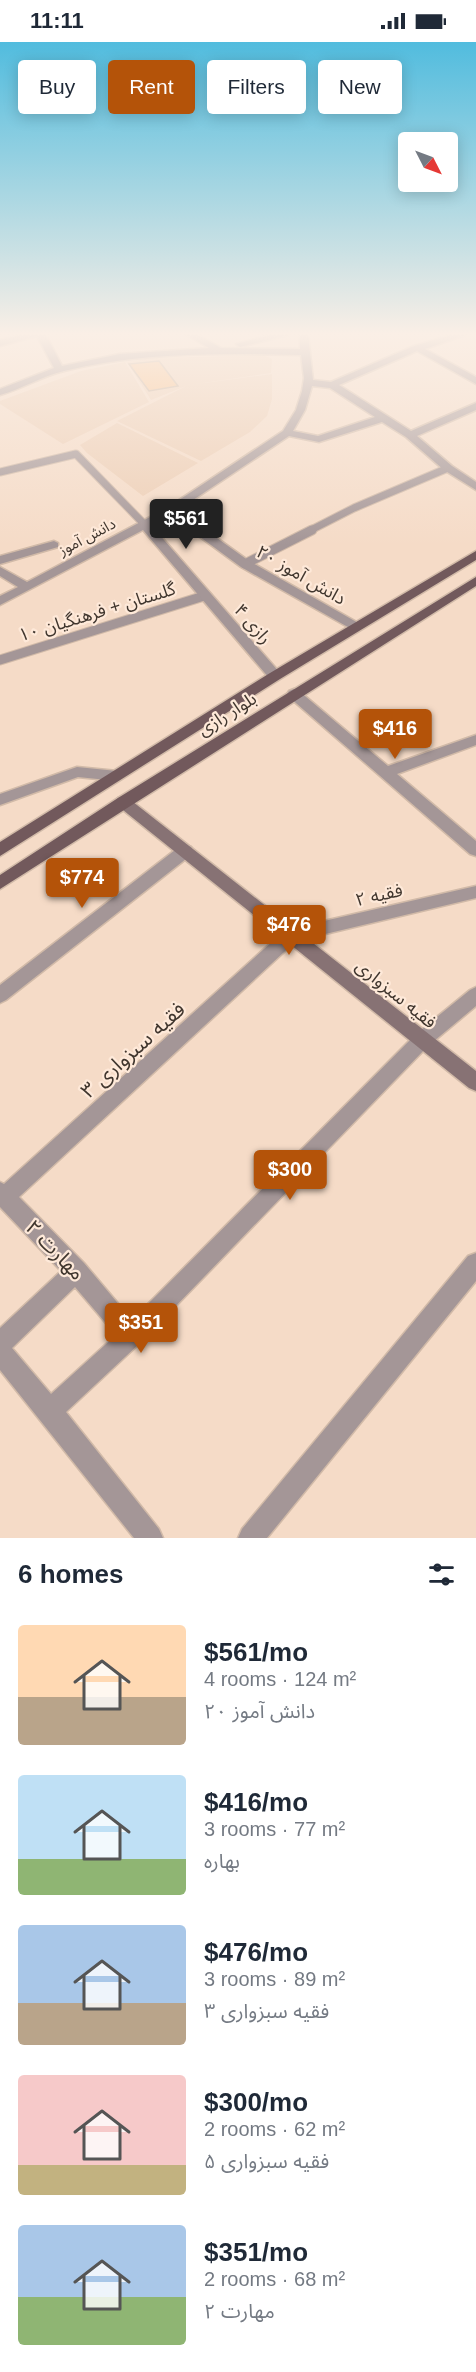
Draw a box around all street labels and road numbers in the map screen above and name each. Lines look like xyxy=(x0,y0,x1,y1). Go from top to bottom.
street label: دانش آموز xyxy=(55,515,119,560)
street label: دانش آموز ۲۰ xyxy=(252,541,349,610)
street label: گلستان + فرهنگیان ۱۰ xyxy=(16,578,179,646)
street label: رازی ۴ xyxy=(230,600,276,649)
street label: بلوار رازی xyxy=(194,688,261,741)
street label: فقیه ۲ xyxy=(354,880,404,910)
street label: فقیه سبزواری xyxy=(351,956,440,1033)
street label: فقیه سبزواری ۳ xyxy=(76,997,190,1103)
street label: مهارت ۲ xyxy=(21,1215,89,1285)

